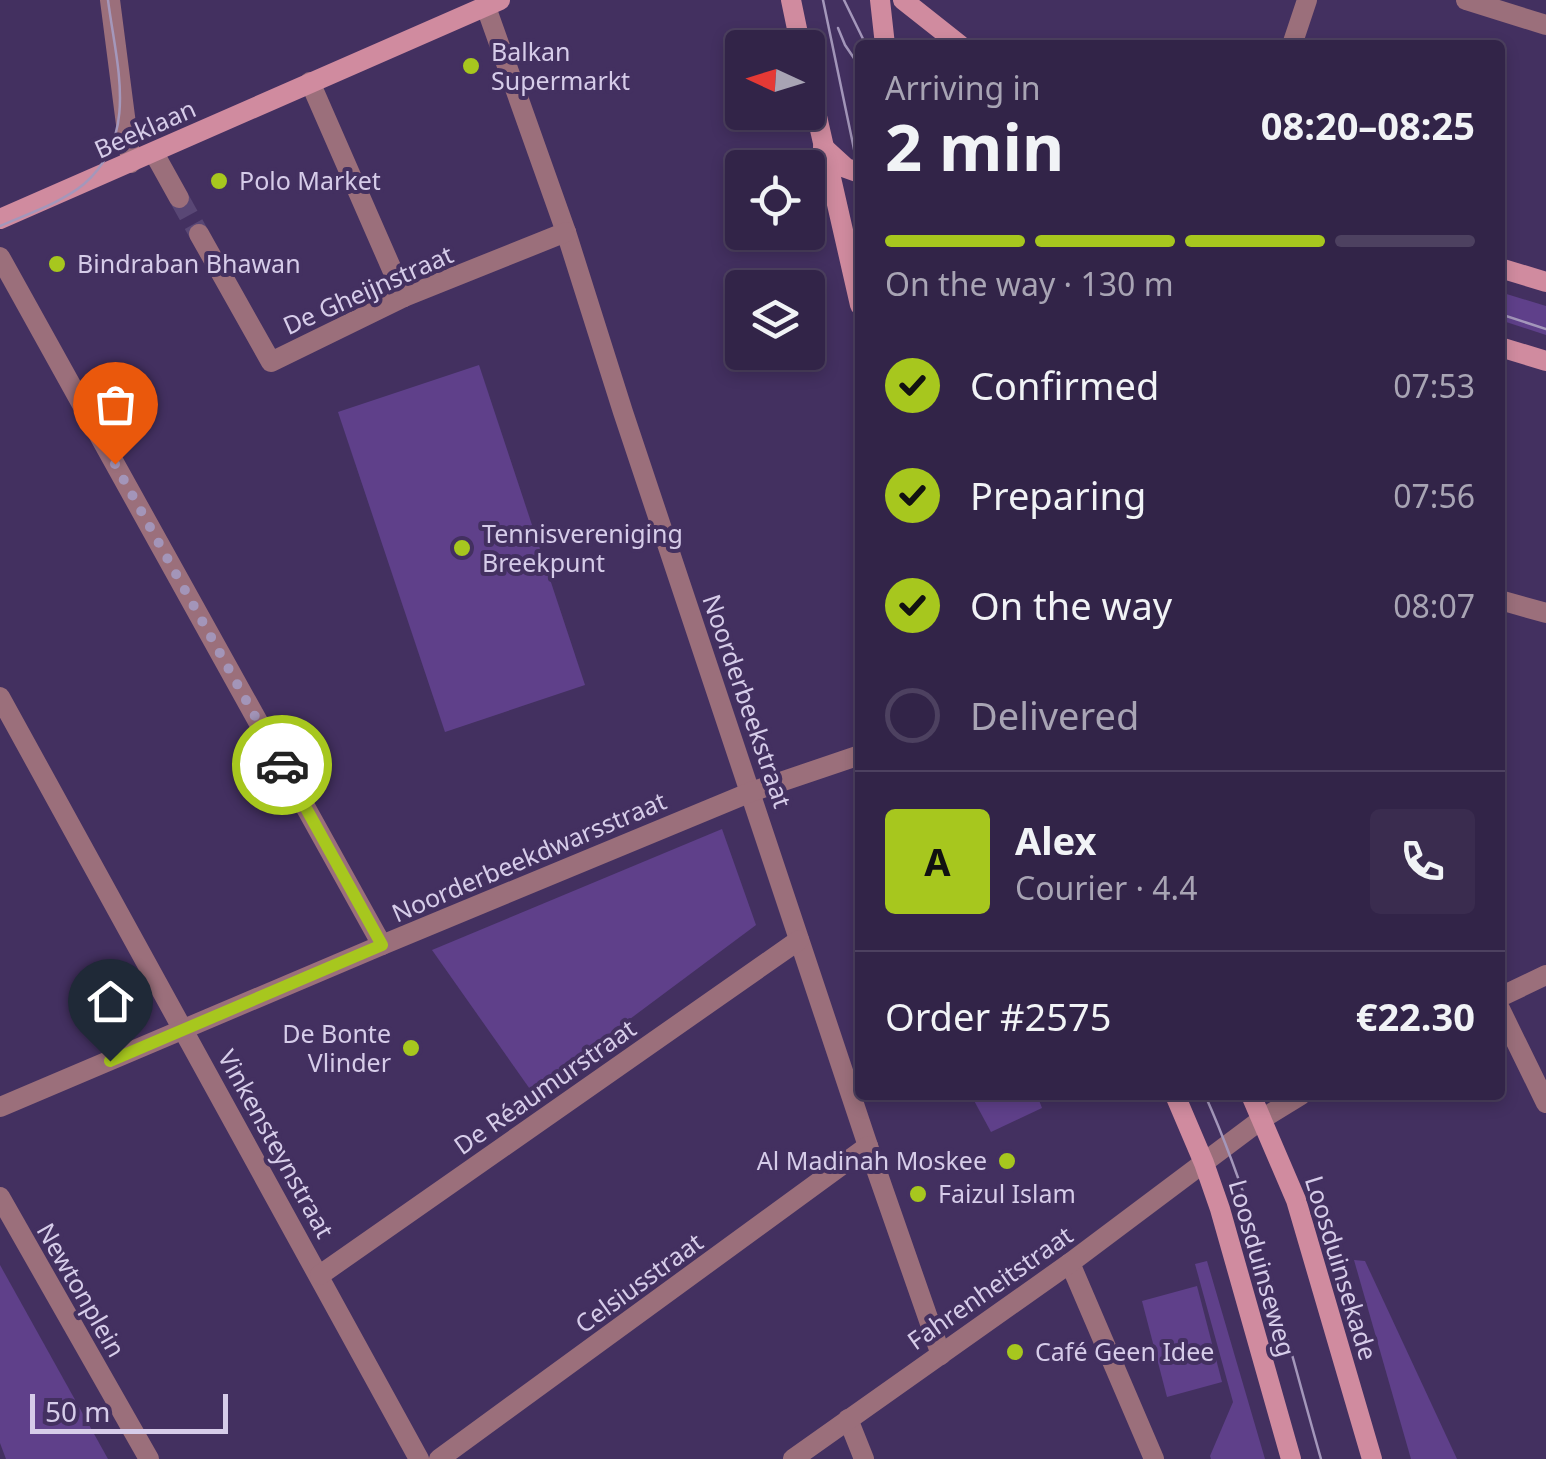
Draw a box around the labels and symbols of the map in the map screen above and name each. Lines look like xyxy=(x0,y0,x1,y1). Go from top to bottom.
north arrow xyxy=(725,30,825,130)
place label: Balkan Supermarkt xyxy=(491,34,630,97)
marker: Balkan Supermarkt xyxy=(460,55,482,77)
street label: Beeklaan xyxy=(88,91,201,166)
place label: Polo Market xyxy=(239,163,381,197)
marker: Polo Market xyxy=(208,170,230,192)
street label: De Gheijnstraat xyxy=(277,236,458,342)
place label: Bindraban Bhawan xyxy=(77,246,301,280)
marker: Bindraban Bhawan xyxy=(46,253,68,275)
pin xyxy=(73,362,158,465)
place label: Tennisvereniging Breekpunt xyxy=(482,516,683,579)
marker: Tennisvereniging Breekpunt xyxy=(451,537,473,559)
street label: Noorderbeekstraat xyxy=(695,589,800,812)
courier xyxy=(232,715,332,815)
street label: Noorderbeekdwarsstraat xyxy=(386,783,671,929)
pin xyxy=(68,959,153,1062)
street label: De Réaumurstraat xyxy=(447,1011,642,1162)
place label: De Bonte Vlinder xyxy=(282,1016,391,1079)
marker: De Bonte Vlinder xyxy=(400,1037,422,1059)
street label: Vinkensteynstraat xyxy=(211,1043,343,1244)
place label: Al Madinah Moskee xyxy=(757,1143,987,1177)
marker: Al Madinah Moskee xyxy=(996,1150,1018,1172)
street label: Loosduinsekade xyxy=(1298,1171,1386,1364)
street label: Loosduinseweg xyxy=(1221,1175,1304,1360)
place label: Faizul Islam xyxy=(938,1176,1076,1210)
marker: Faizul Islam xyxy=(907,1183,929,1205)
street label: Newtonplein xyxy=(30,1216,134,1363)
street label: Fahrenheitstraat xyxy=(900,1217,1079,1357)
street label: Celsiusstraat xyxy=(568,1224,709,1340)
place label: Café Geen Idee xyxy=(1035,1334,1214,1368)
marker: Café Geen Idee xyxy=(1004,1341,1026,1363)
scale bar xyxy=(30,1389,228,1434)

